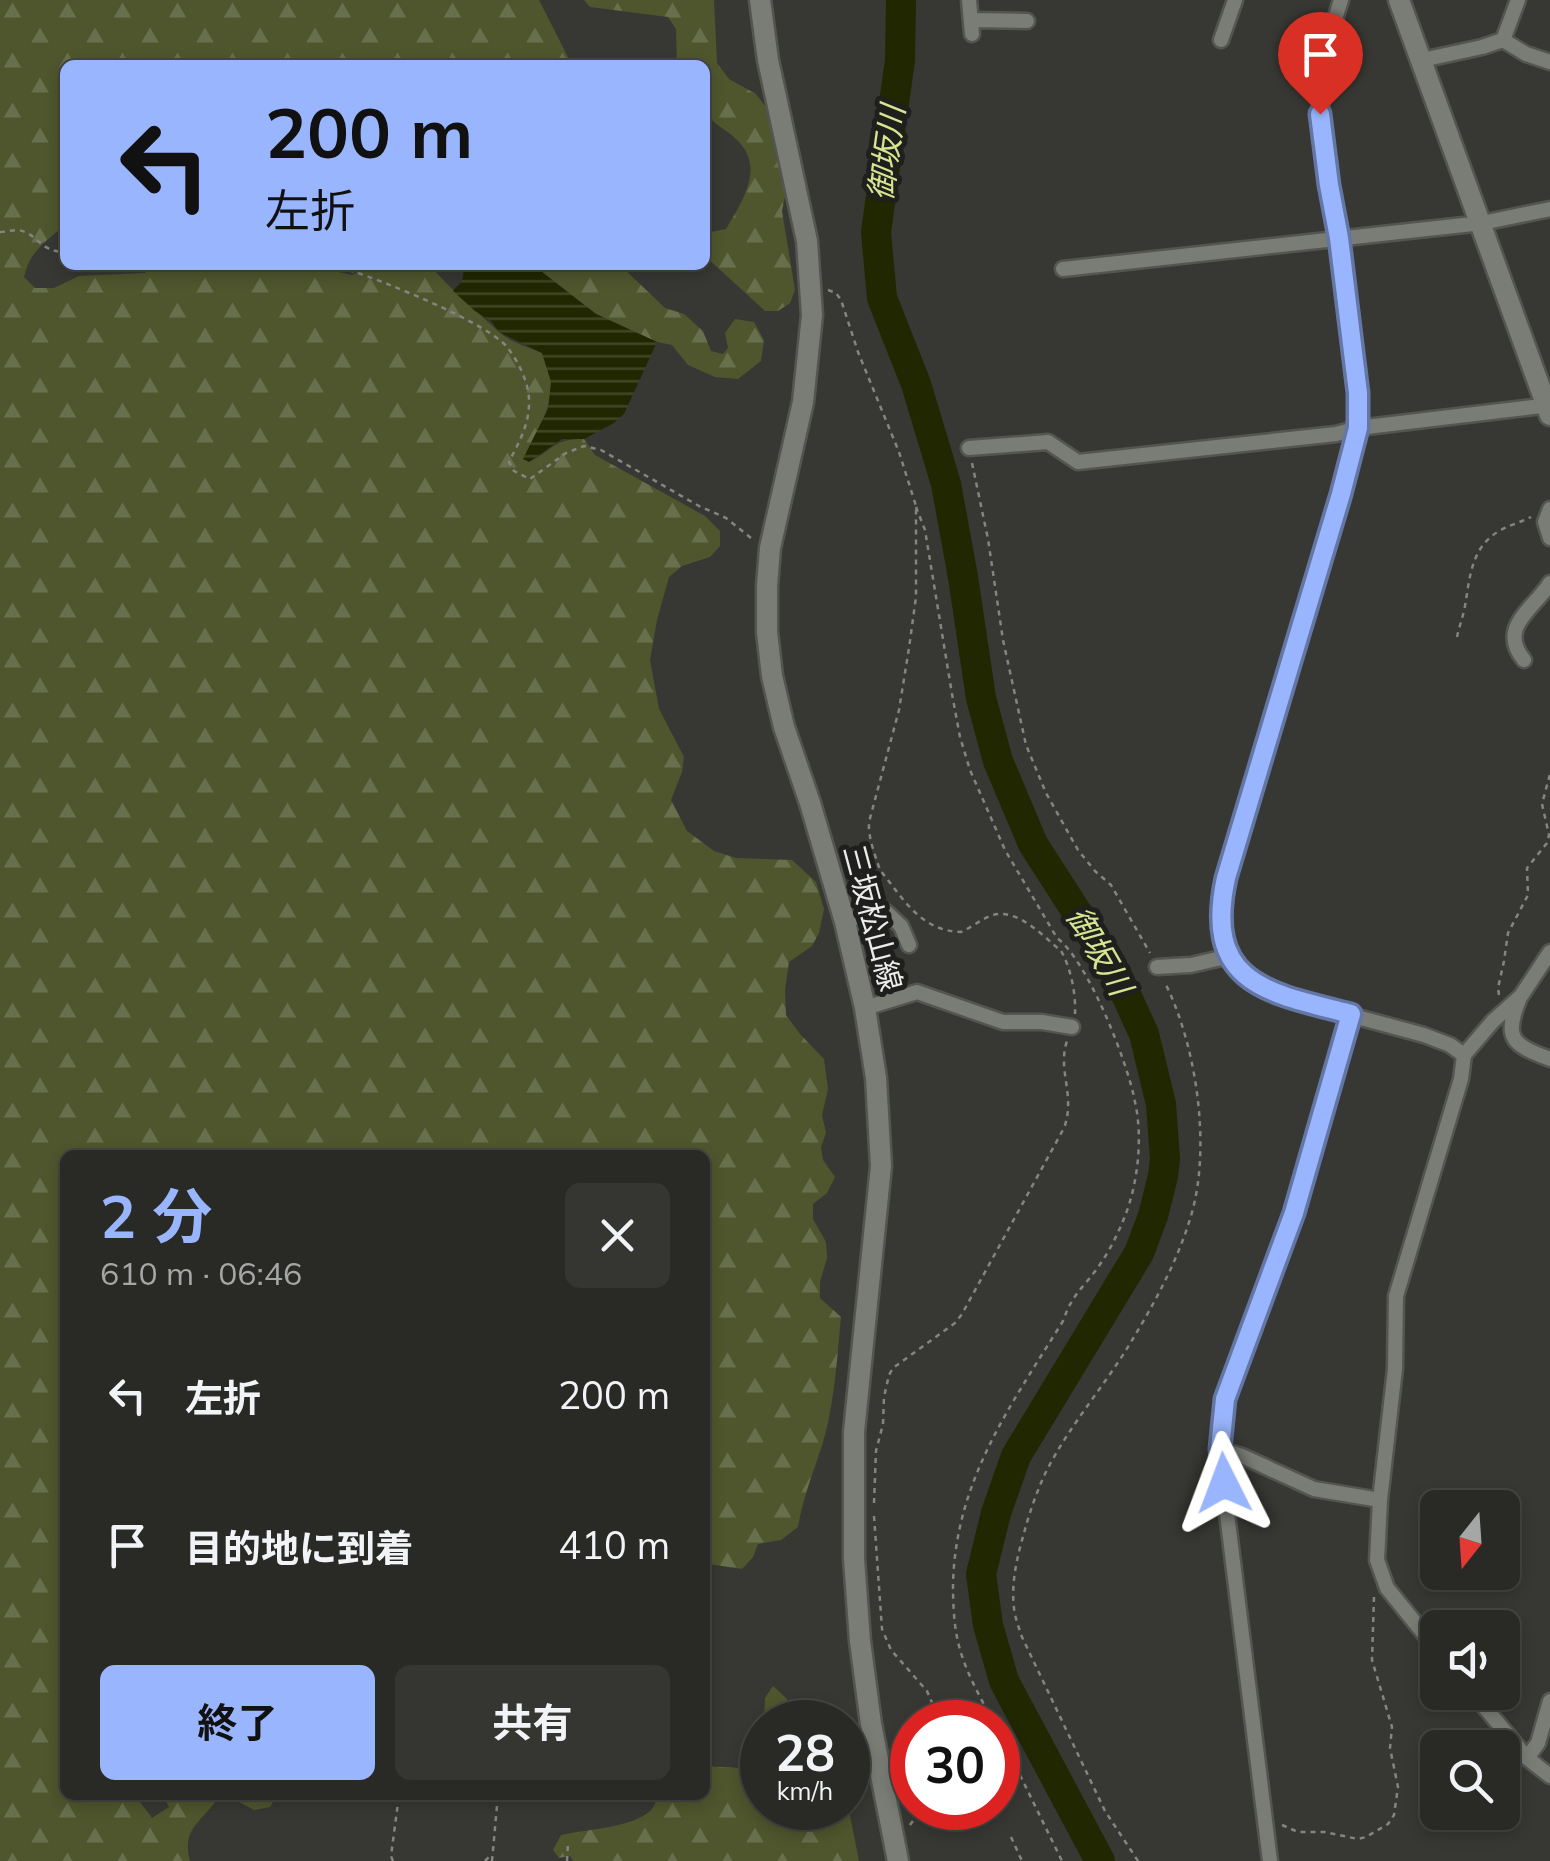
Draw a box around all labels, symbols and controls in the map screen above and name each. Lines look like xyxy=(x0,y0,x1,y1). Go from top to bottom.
pin xyxy=(1278,12,1363,115)
icon: arrive xyxy=(1293,27,1348,82)
text: 200 m xyxy=(265,88,473,176)
icon: left xyxy=(100,100,230,230)
water label: 御坂川 xyxy=(860,100,913,203)
text: 左折 xyxy=(265,182,355,238)
street label: 三坂松山線 xyxy=(835,840,911,995)
water label: 御坂川 xyxy=(1059,899,1143,1005)
text: 2 分 xyxy=(100,1178,212,1253)
button: close xyxy=(565,1183,670,1288)
text: 610 m · 06:46 xyxy=(100,1253,302,1293)
icon: left xyxy=(100,1368,155,1423)
text: 200 m xyxy=(558,1371,670,1419)
text: 左折 xyxy=(185,1374,261,1422)
position arrow xyxy=(1172,1431,1276,1535)
north arrow xyxy=(1420,1490,1520,1590)
map controls xyxy=(1420,1490,1520,1830)
icon: arrive xyxy=(100,1518,155,1573)
text: 410 m xyxy=(558,1521,670,1569)
text: 目的地に到着 xyxy=(185,1524,413,1572)
button: sound xyxy=(1420,1610,1520,1710)
button: 終了 xyxy=(100,1665,375,1780)
button: 共有 xyxy=(395,1665,670,1780)
speed limit sign: 30 xyxy=(890,1700,1020,1830)
text: 28 xyxy=(775,1721,835,1784)
button: search xyxy=(1420,1730,1520,1830)
text: km/h xyxy=(777,1775,833,1806)

